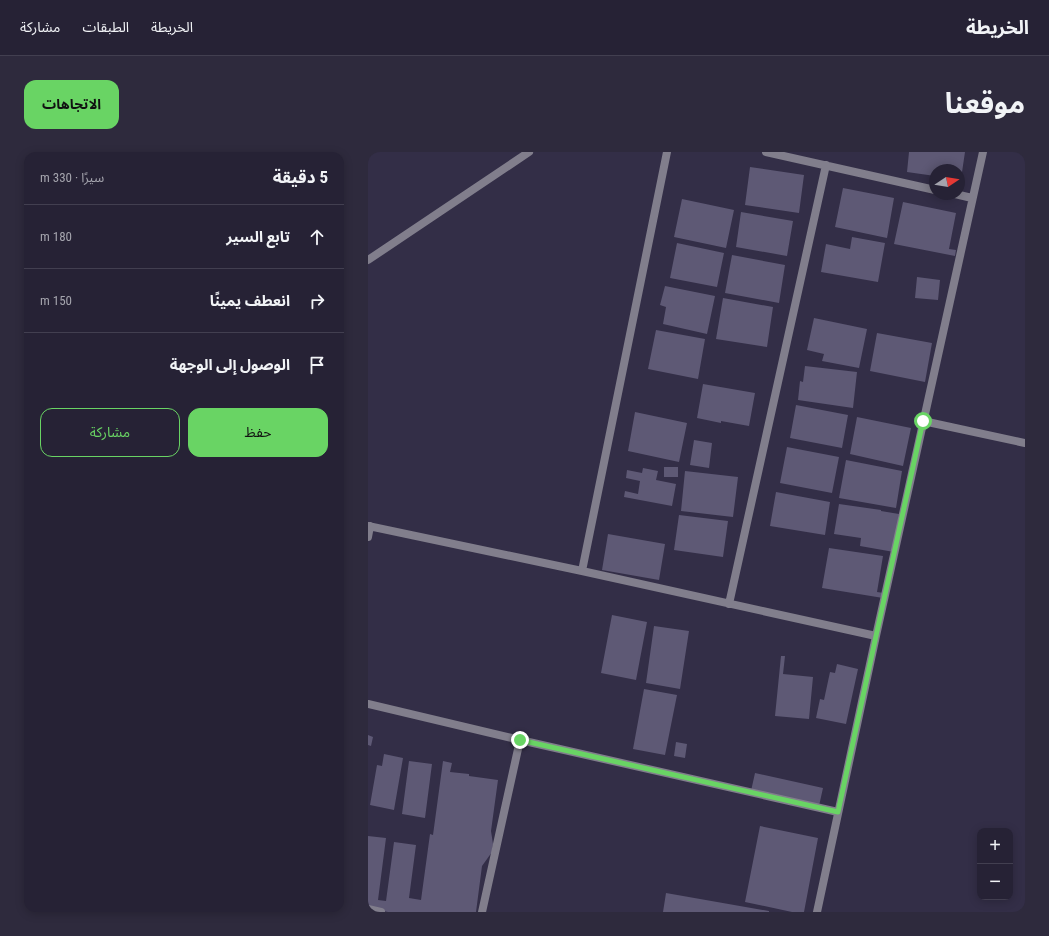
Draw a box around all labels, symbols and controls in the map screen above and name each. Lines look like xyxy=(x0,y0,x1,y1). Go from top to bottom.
text: الخريطة xyxy=(966,16,1029,39)
text: مشاركة xyxy=(20,19,60,35)
text: الطبقات xyxy=(82,19,129,35)
text: الخريطة xyxy=(151,19,193,35)
button: الاتجاهات xyxy=(24,80,119,129)
text: موقعنا xyxy=(945,87,1025,120)
north arrow xyxy=(929,164,965,200)
text: 5 دقيقة xyxy=(273,167,328,187)
text: سيرًا · 330 m xyxy=(40,170,104,185)
icon: ahead xyxy=(306,226,328,248)
text: تابع السير xyxy=(226,228,290,246)
text: 180 m xyxy=(40,229,72,244)
icon: right xyxy=(306,290,328,312)
text: انعطف يمينًا xyxy=(210,292,290,310)
text: 150 m xyxy=(40,293,72,308)
icon: arrive xyxy=(306,354,328,376)
text: الوصول إلى الوجهة xyxy=(170,356,290,374)
button: مشاركة xyxy=(40,408,180,457)
button: حفظ xyxy=(188,408,328,457)
route start xyxy=(914,412,932,430)
route end xyxy=(511,731,529,749)
map controls xyxy=(977,828,1013,900)
button: + xyxy=(977,828,1013,864)
button: − xyxy=(977,864,1013,900)

